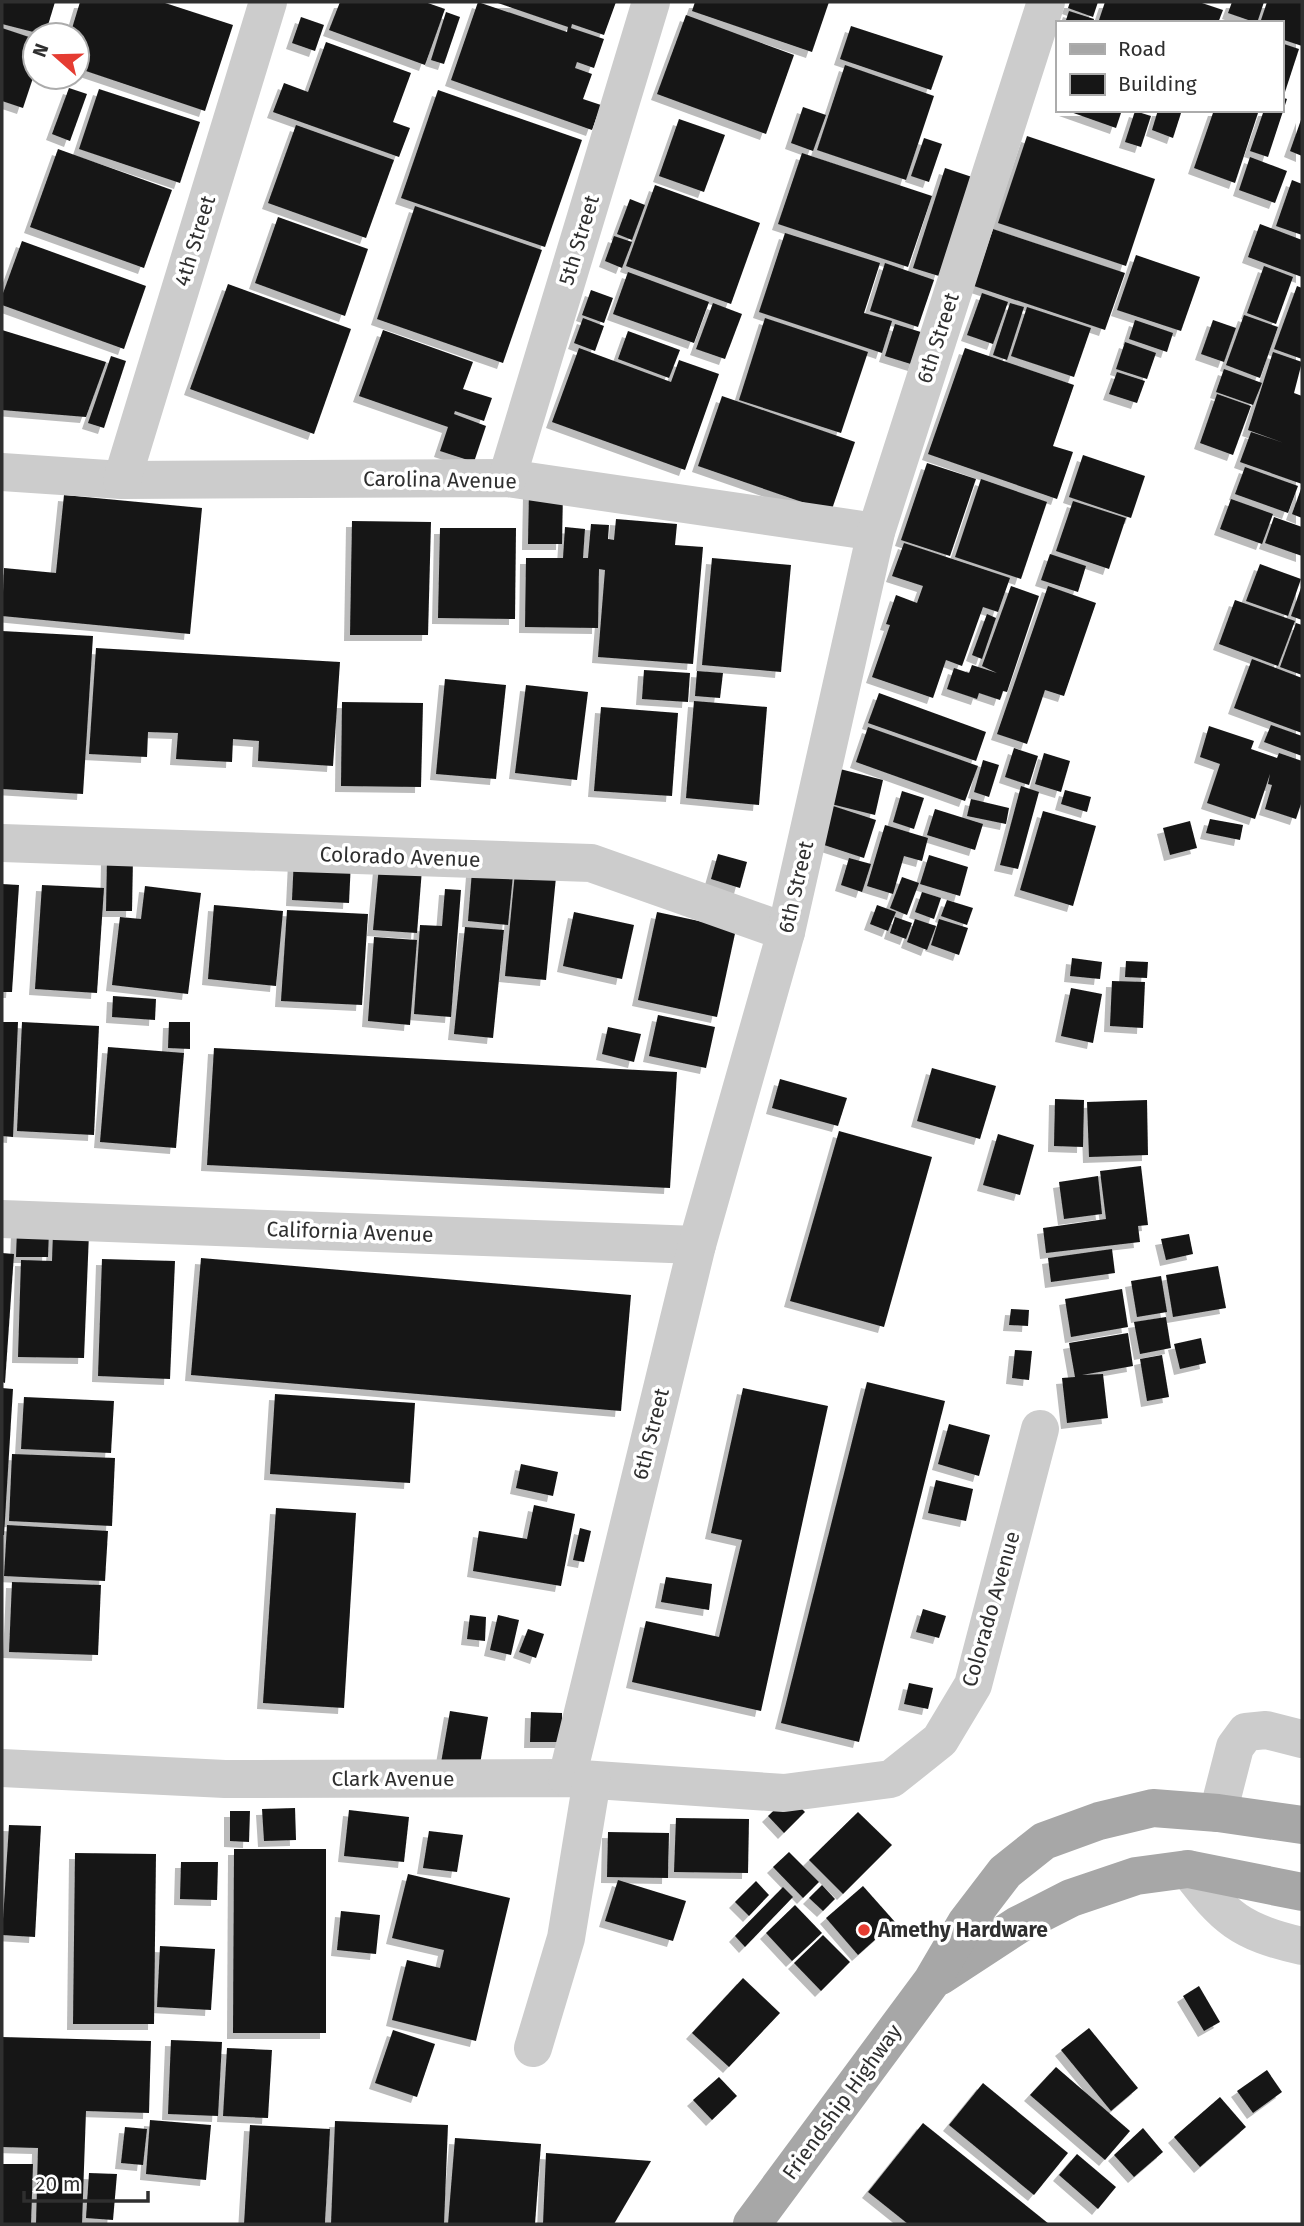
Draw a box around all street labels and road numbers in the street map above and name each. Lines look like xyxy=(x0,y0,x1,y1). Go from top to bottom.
street label: 5th Street xyxy=(553,191,605,288)
street label: 4th Street xyxy=(169,192,221,290)
street label: 6th Street xyxy=(911,289,965,387)
street label: Carolina Avenue xyxy=(363,466,517,494)
street label: 6th Street xyxy=(773,838,819,936)
street label: Colorado Avenue xyxy=(319,841,481,873)
street label: California Avenue xyxy=(266,1216,434,1248)
street label: 6th Street xyxy=(627,1385,675,1483)
street label: Colorado Avenue xyxy=(956,1528,1026,1690)
street label: Clark Avenue xyxy=(331,1766,455,1792)
street label: Friendship Highway xyxy=(777,2019,907,2185)

